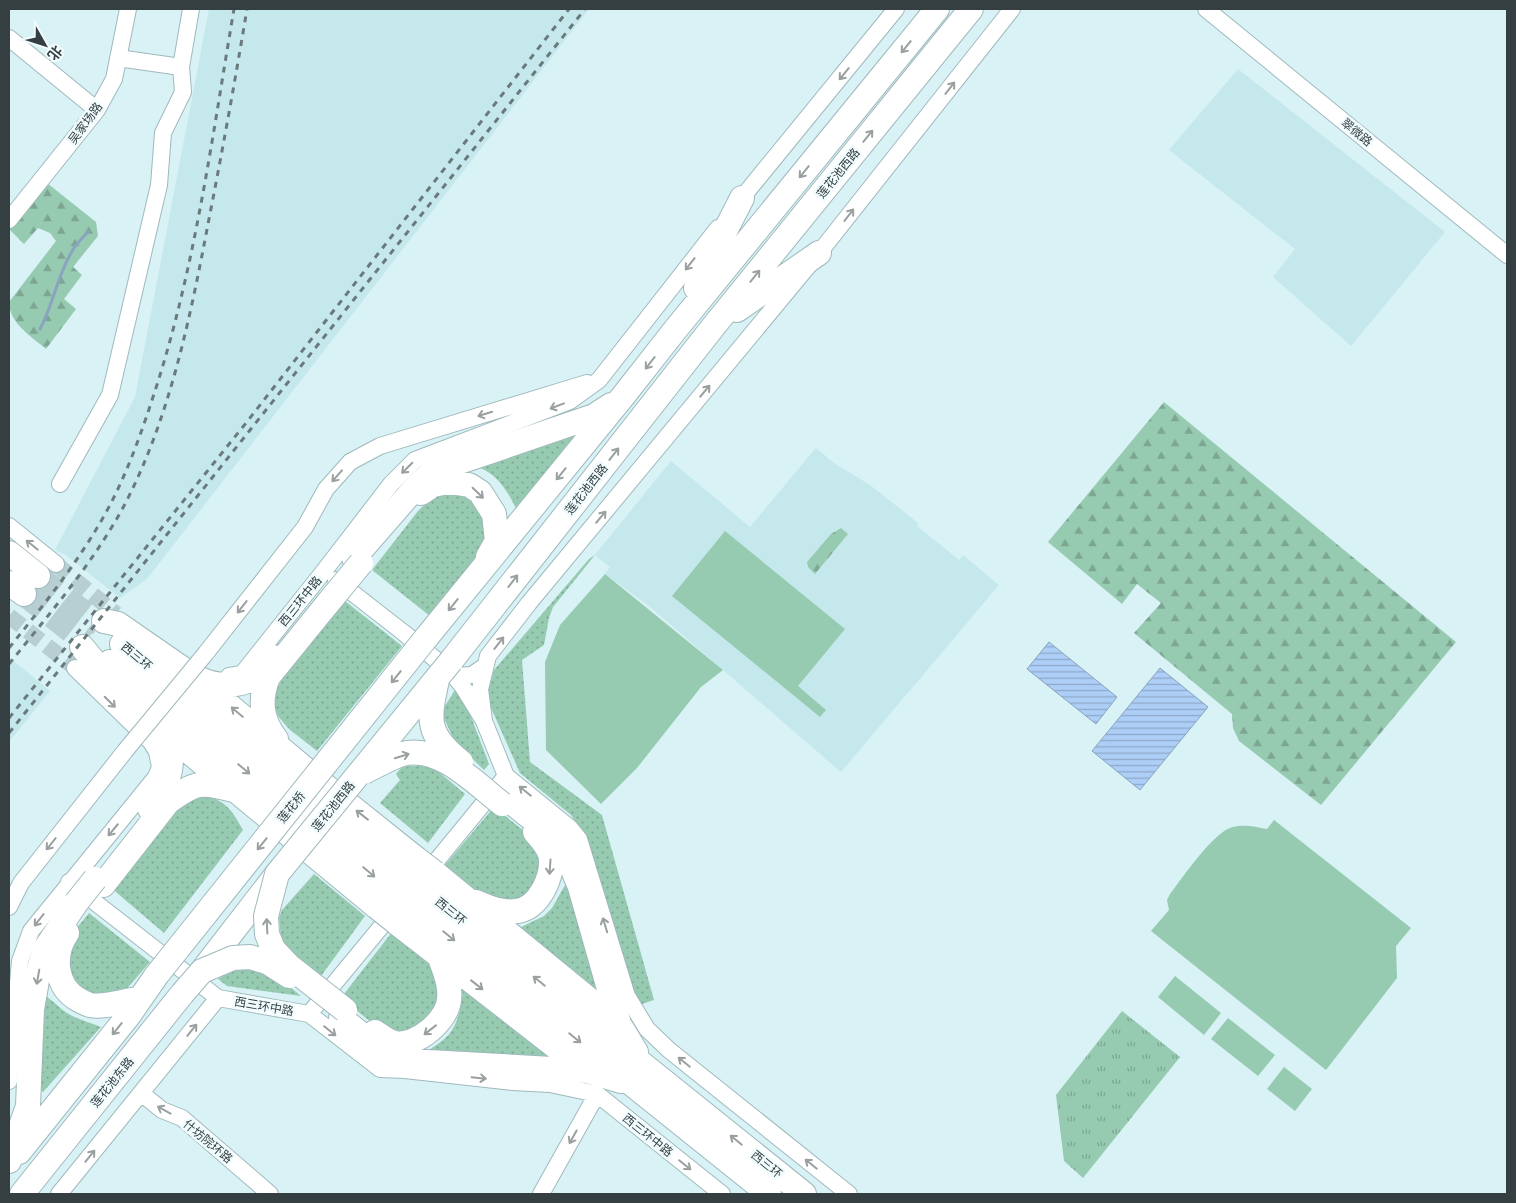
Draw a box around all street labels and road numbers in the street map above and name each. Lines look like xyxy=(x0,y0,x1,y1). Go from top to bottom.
street label: 吴家场路 xyxy=(65,99,105,147)
street label: 翠微路 xyxy=(1338,115,1376,149)
street label: 莲花池西路 xyxy=(813,145,863,201)
street label: 莲花池西路 xyxy=(562,461,610,517)
street label: 西三环中路 xyxy=(275,573,325,629)
street label: 西三环 xyxy=(118,639,156,673)
street label: 莲花池西路 xyxy=(308,778,358,834)
street label: 莲花桥 xyxy=(274,788,308,826)
street label: 西三环 xyxy=(432,894,470,928)
street label: 西三环中路 xyxy=(233,993,295,1019)
street label: 莲花池东路 xyxy=(87,1054,137,1110)
street label: 西三环中路 xyxy=(620,1110,676,1160)
street label: 什坊院环路 xyxy=(180,1116,236,1166)
street label: 西三环 xyxy=(748,1147,786,1181)

